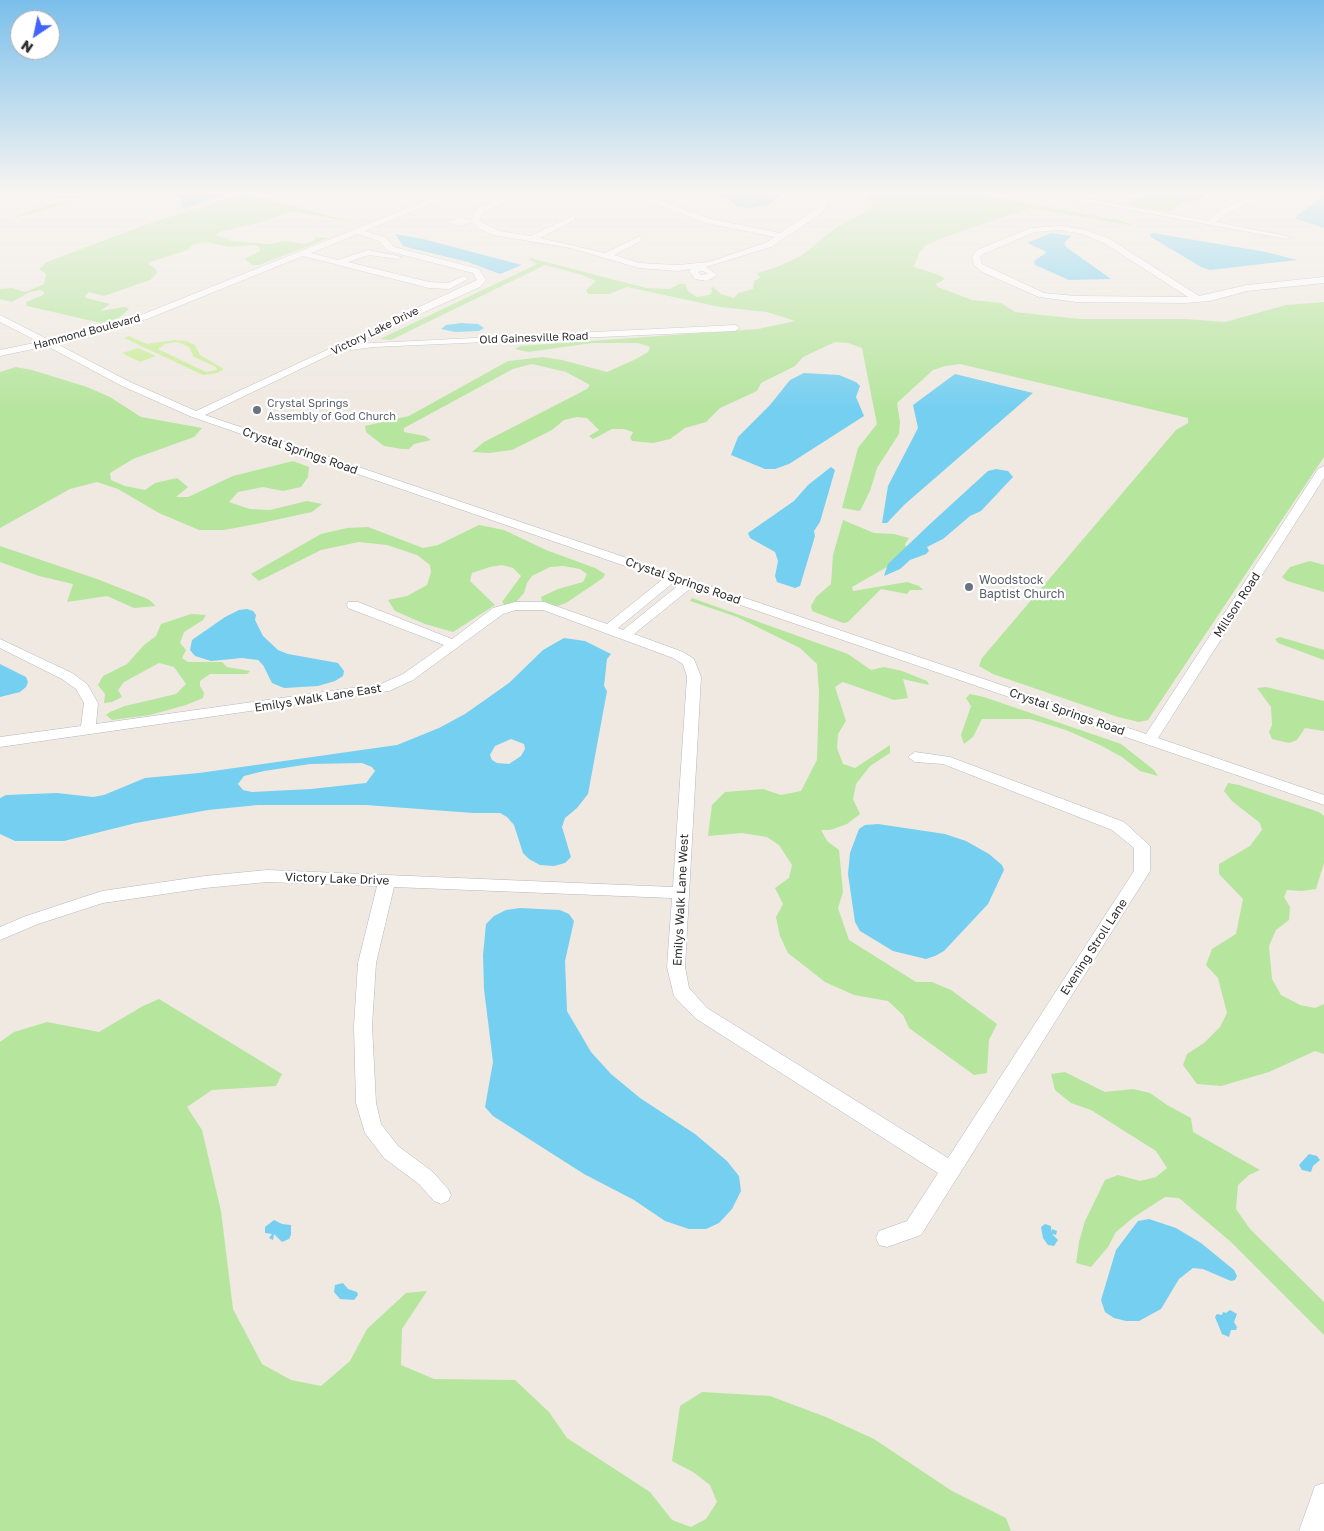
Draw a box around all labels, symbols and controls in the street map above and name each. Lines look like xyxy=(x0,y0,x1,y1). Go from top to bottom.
north arrow xyxy=(10,10,60,60)
text: N xyxy=(18,37,36,57)
street label: Victory Lake Drive xyxy=(329,304,421,358)
street label: Hammond Boulevard xyxy=(32,311,142,353)
street label: Old Gainesville Road xyxy=(479,330,589,346)
place label: Crystal Springs Assembly of God Church xyxy=(267,397,396,423)
marker: Crystal Springs Assembly of God Church xyxy=(251,404,263,416)
street label: Crystal Springs Road xyxy=(240,424,360,478)
street label: Crystal Springs Road xyxy=(623,554,743,608)
street label: Millson Road xyxy=(1211,570,1263,640)
place label: Woodstock Baptist Church xyxy=(979,573,1065,601)
marker: Woodstock Baptist Church xyxy=(963,581,975,593)
street label: Emilys Walk Lane East xyxy=(253,681,383,715)
street label: Crystal Springs Road xyxy=(1007,685,1127,739)
street label: Emilys Walk Lane West xyxy=(670,833,692,967)
street label: Victory Lake Drive xyxy=(285,870,389,888)
street label: Evening Stroll Lane xyxy=(1058,896,1130,998)

